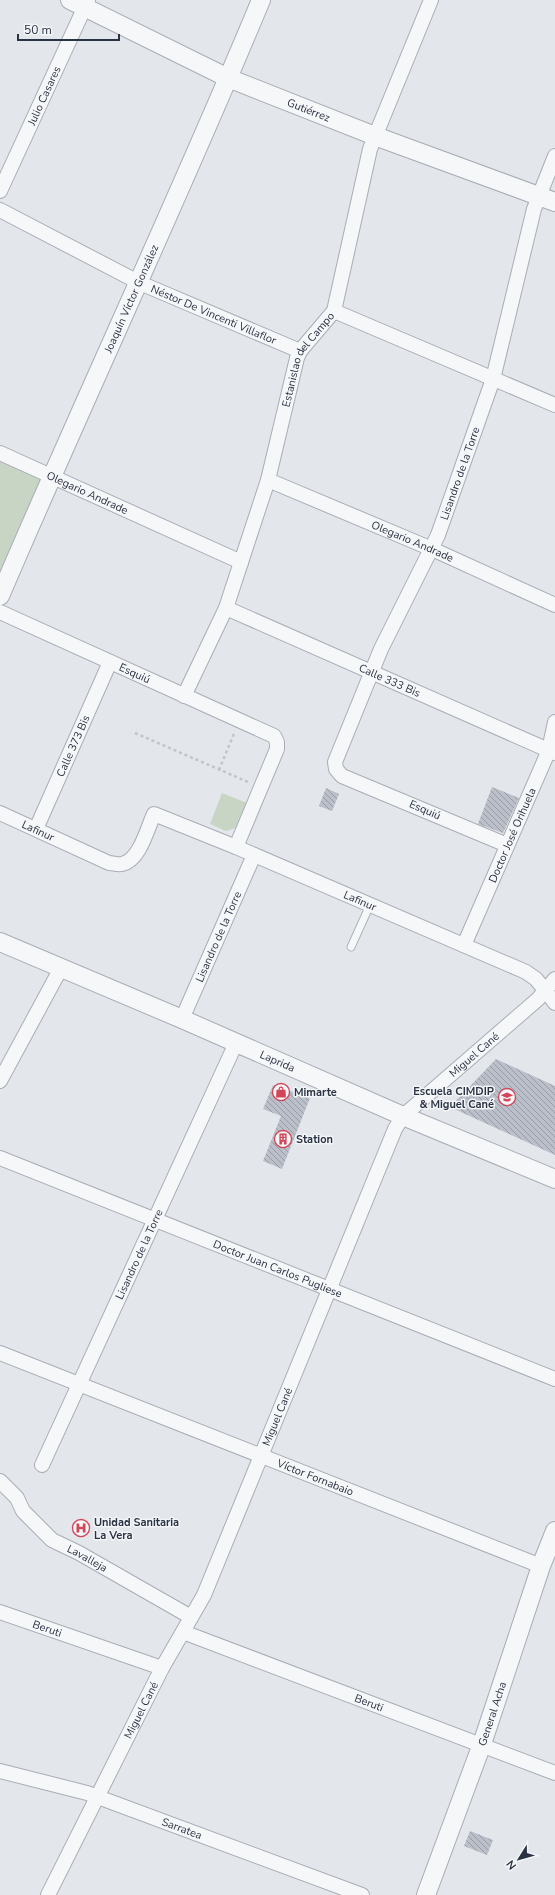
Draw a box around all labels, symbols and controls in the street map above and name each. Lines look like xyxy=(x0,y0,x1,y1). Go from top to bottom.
scale bar xyxy=(18,16,119,42)
text: 50 m xyxy=(24,22,52,38)
street label: Julio Casares xyxy=(23,64,64,129)
street label: Gutiérrez xyxy=(285,95,333,125)
street label: Joaquín Víctor González xyxy=(100,242,162,356)
street label: Néstor De Vincenti Villaflor xyxy=(149,281,279,348)
street label: Estanislao del Campo xyxy=(278,309,338,408)
street label: Lisandro de la Torre xyxy=(436,425,483,522)
street label: Olegario Andrade xyxy=(44,468,131,518)
street label: Olegario Andrade xyxy=(369,517,456,565)
street label: Esquiú xyxy=(117,659,153,687)
street label: Calle 333 Bis xyxy=(356,660,423,700)
street label: Calle 373 Bis xyxy=(53,713,93,779)
street label: Doctor José Orihuela xyxy=(485,785,539,885)
street label: Esquiú xyxy=(407,797,443,823)
street label: Lafinur xyxy=(19,817,57,845)
street label: Lafinur xyxy=(341,887,379,914)
street label: Lisandro de la Torre xyxy=(192,889,245,984)
street label: Miguel Cané xyxy=(446,1029,502,1080)
street label: Laprida xyxy=(258,1047,298,1075)
shop icon: Mimarte xyxy=(271,1082,291,1102)
place label: Escuela CIMDIP & Miguel Cané xyxy=(413,1084,494,1112)
place label: Mimarte xyxy=(294,1085,337,1100)
school or university icon: Escuela CIMDIP & Miguel Cané xyxy=(497,1087,517,1107)
building icon: Station xyxy=(273,1129,293,1149)
place label: Station xyxy=(296,1132,333,1147)
street label: Lisandro de la Torre xyxy=(112,1206,166,1302)
street label: Doctor Juan Carlos Pugliese xyxy=(211,1236,345,1301)
street label: Miguel Cané xyxy=(258,1385,296,1448)
street label: Víctor Fornabaio xyxy=(274,1455,356,1499)
place label: Unidad Sanitaria La Vera xyxy=(94,1515,179,1543)
hospital icon: Unidad Sanitaria La Vera xyxy=(71,1518,91,1538)
street label: Lavalleja xyxy=(65,1541,110,1575)
street label: Beruti xyxy=(31,1616,64,1640)
street label: Miguel Cané xyxy=(120,1679,162,1741)
street label: General Acha xyxy=(474,1679,510,1748)
street label: Beruti xyxy=(352,1690,386,1715)
street label: Sarratea xyxy=(160,1814,204,1843)
north arrow xyxy=(499,1839,539,1879)
text: N xyxy=(503,1857,520,1873)

